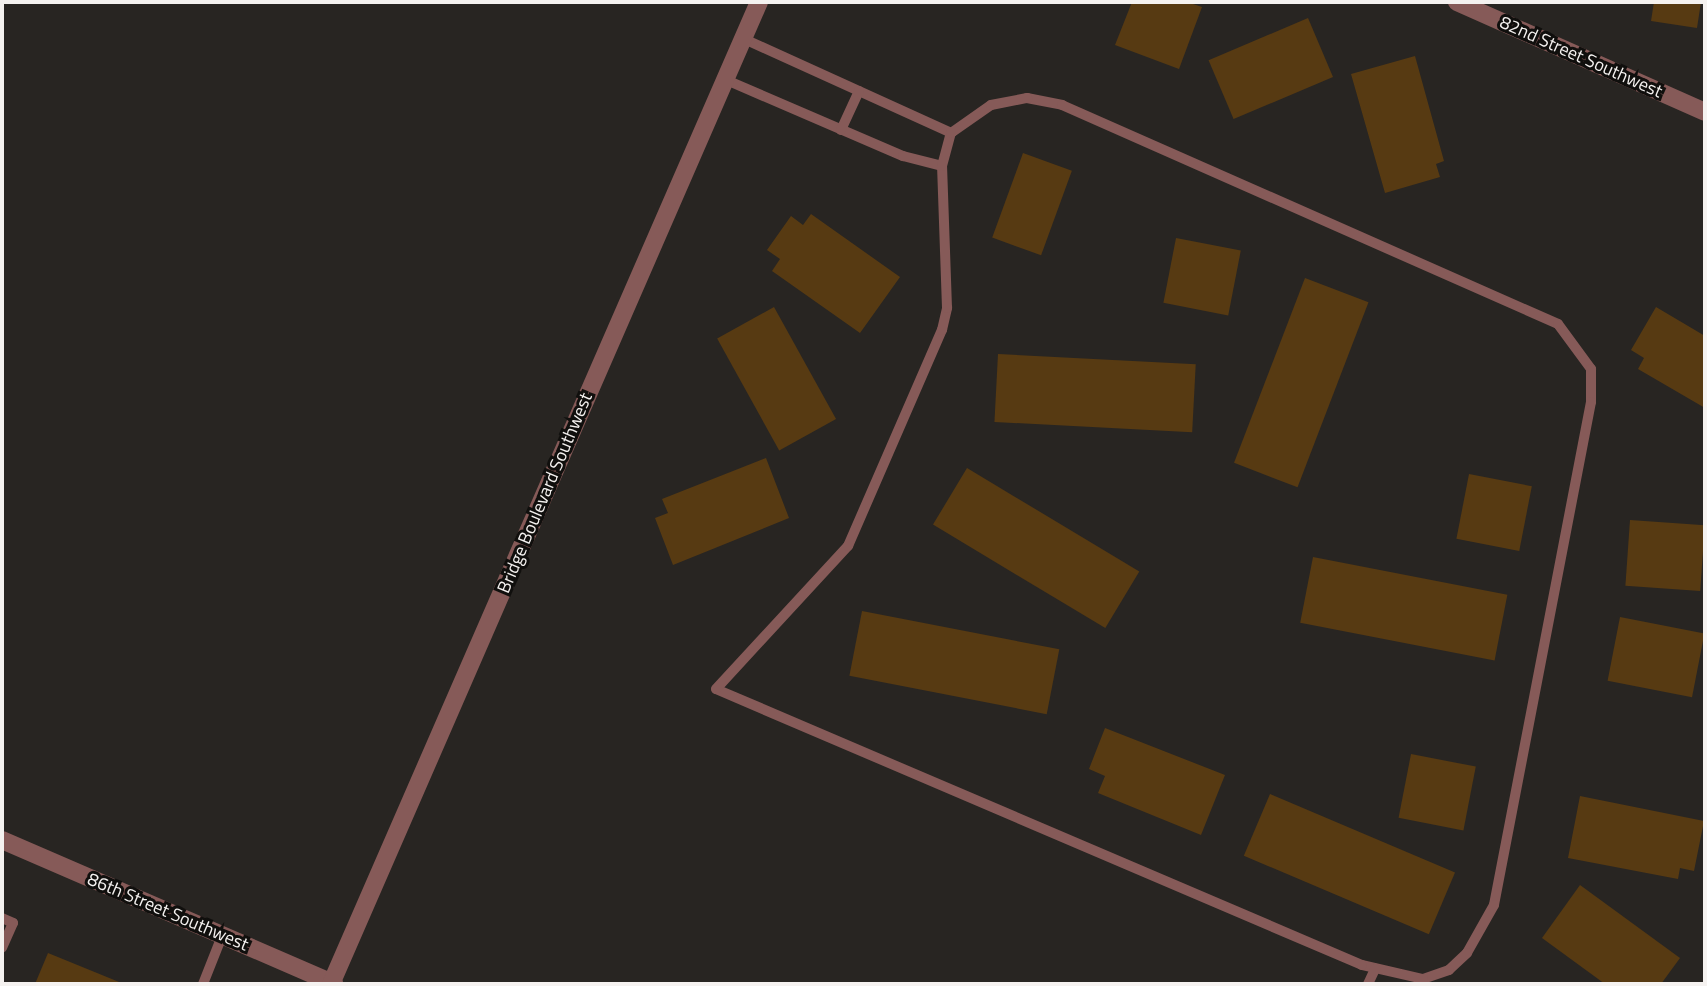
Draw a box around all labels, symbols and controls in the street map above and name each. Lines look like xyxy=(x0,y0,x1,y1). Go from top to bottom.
street label: 82nd Street Southwest xyxy=(1496,11,1666,103)
street label: Bridge Boulevard Southwest xyxy=(493,390,597,596)
street label: 86th Street Southwest xyxy=(84,868,252,956)

